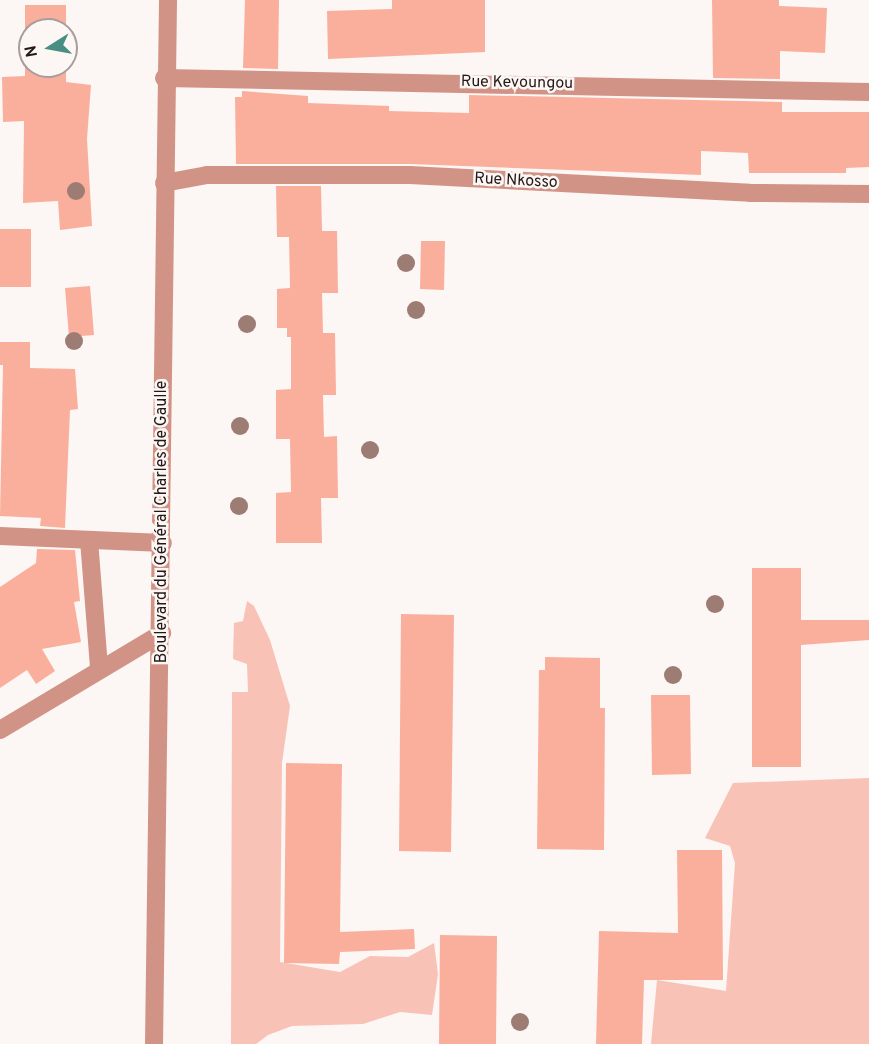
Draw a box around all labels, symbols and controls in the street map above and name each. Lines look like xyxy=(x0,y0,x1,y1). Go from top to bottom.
north arrow xyxy=(18,18,78,78)
text: N xyxy=(21,44,43,59)
street label: Rue Kevoungou xyxy=(461,72,573,94)
street label: Rue Nkosso xyxy=(474,169,558,193)
street label: Boulevard du Général Charles de Gaulle xyxy=(152,381,172,663)

